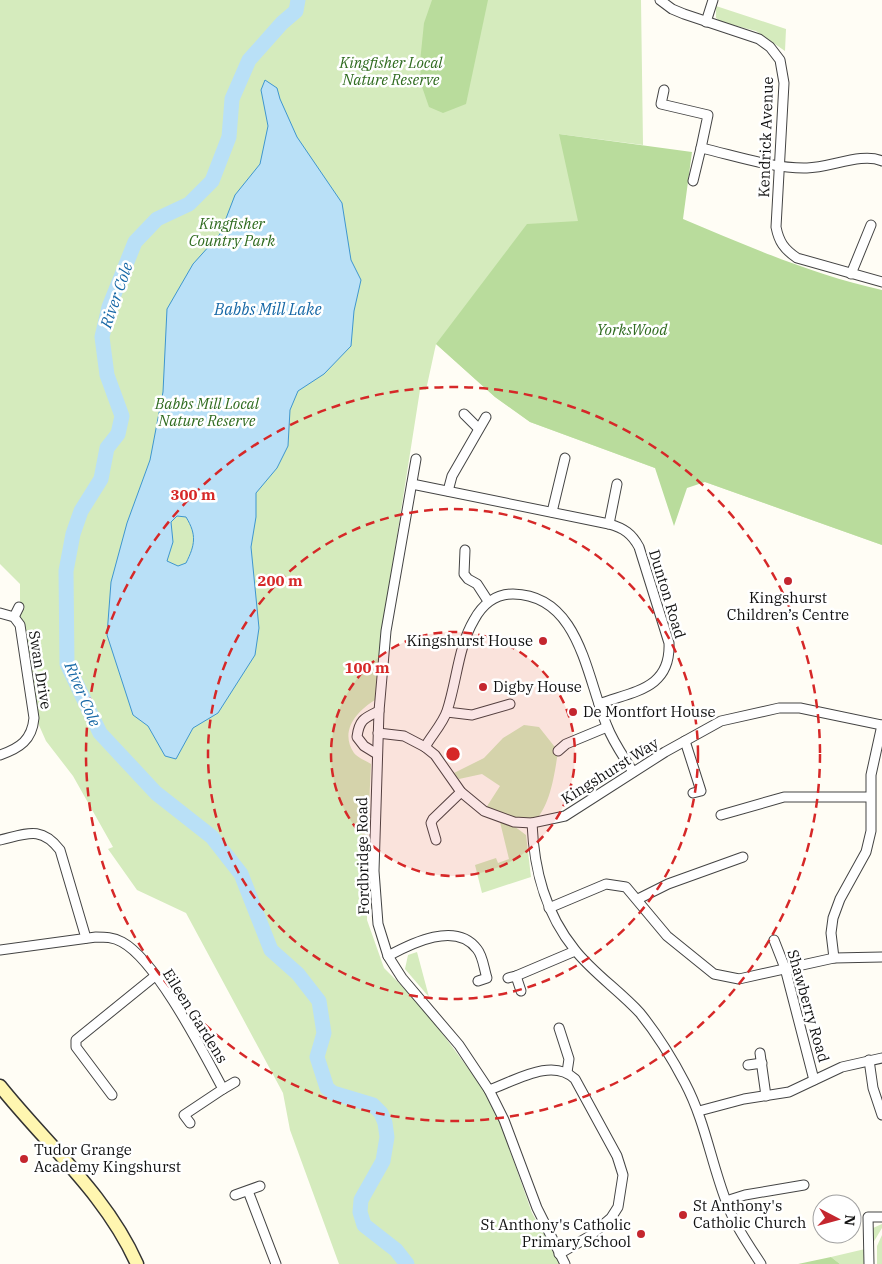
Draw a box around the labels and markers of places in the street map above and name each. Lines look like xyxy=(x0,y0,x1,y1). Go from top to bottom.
marker: Kingshurst Children’s Centre xyxy=(782,575,794,587)
place label: Kingshurst Children’s Centre xyxy=(727,588,849,624)
place label: Kingshurst House xyxy=(406,631,533,650)
marker: Kingshurst House xyxy=(537,635,549,647)
place label: Digby House xyxy=(493,677,582,696)
marker: Digby House xyxy=(477,681,489,693)
place label: De Montfort House xyxy=(583,702,716,721)
marker: De Montfort House xyxy=(567,706,579,718)
centre of rings xyxy=(444,745,462,763)
place label: Tudor Grange Academy Kingshurst xyxy=(34,1140,181,1176)
marker: Tudor Grange Academy Kingshurst xyxy=(18,1153,30,1165)
place label: St Anthony's Catholic Church xyxy=(693,1196,806,1232)
marker: St Anthony's Catholic Church xyxy=(677,1209,689,1221)
place label: St Anthony's Catholic Primary School xyxy=(481,1215,631,1251)
marker: St Anthony's Catholic Primary School xyxy=(635,1228,647,1240)

